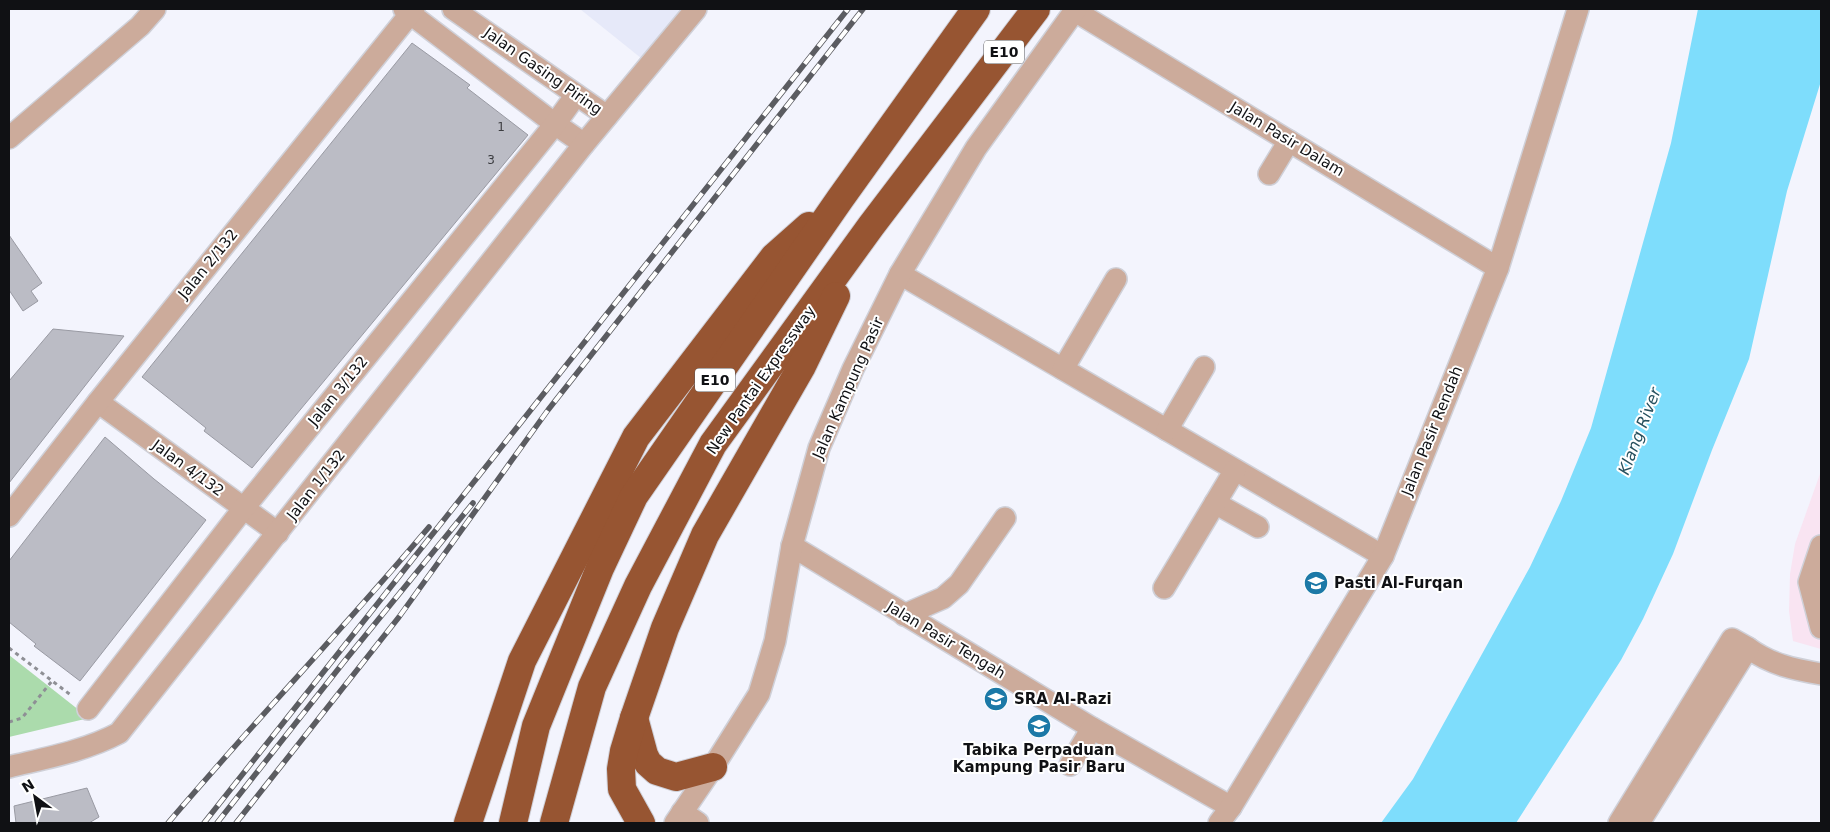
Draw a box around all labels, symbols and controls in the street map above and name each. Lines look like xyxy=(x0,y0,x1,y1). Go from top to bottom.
street label: Jalan Gasing Piring xyxy=(480,23,606,119)
road number: E10 xyxy=(984,41,1024,64)
street label: Jalan Pasir Dalam xyxy=(1226,97,1348,180)
house number: 1 xyxy=(497,120,505,134)
house number: 3 xyxy=(487,153,495,167)
street label: Jalan 2/132 xyxy=(174,226,242,303)
street label: New Pantai Expressway xyxy=(703,302,819,458)
street label: Jalan Kampung Pasir xyxy=(808,314,888,463)
street label: Jalan 3/132 xyxy=(304,353,372,430)
street label: Jalan Pasir Rendah xyxy=(1397,363,1466,499)
road number: E10 xyxy=(695,368,735,392)
water label: Klang River xyxy=(1614,384,1665,477)
street label: Jalan 4/132 xyxy=(148,435,227,500)
street label: Jalan 1/132 xyxy=(282,446,349,525)
school or university icon: Pasti Al-Furqan xyxy=(1303,570,1329,596)
place label: Pasti Al-Furqan xyxy=(1334,574,1463,592)
street label: Jalan Pasir Tengah xyxy=(883,597,1009,683)
school or university icon: SRA Al-Razi xyxy=(983,686,1009,712)
place label: SRA Al-Razi xyxy=(1014,690,1112,708)
school or university icon: Tabika Perpaduan Kampung Pasir Baru xyxy=(1026,713,1052,739)
place label: Tabika Perpaduan Kampung Pasir Baru xyxy=(953,741,1125,776)
north arrow xyxy=(10,772,60,822)
text: N xyxy=(19,776,37,796)

